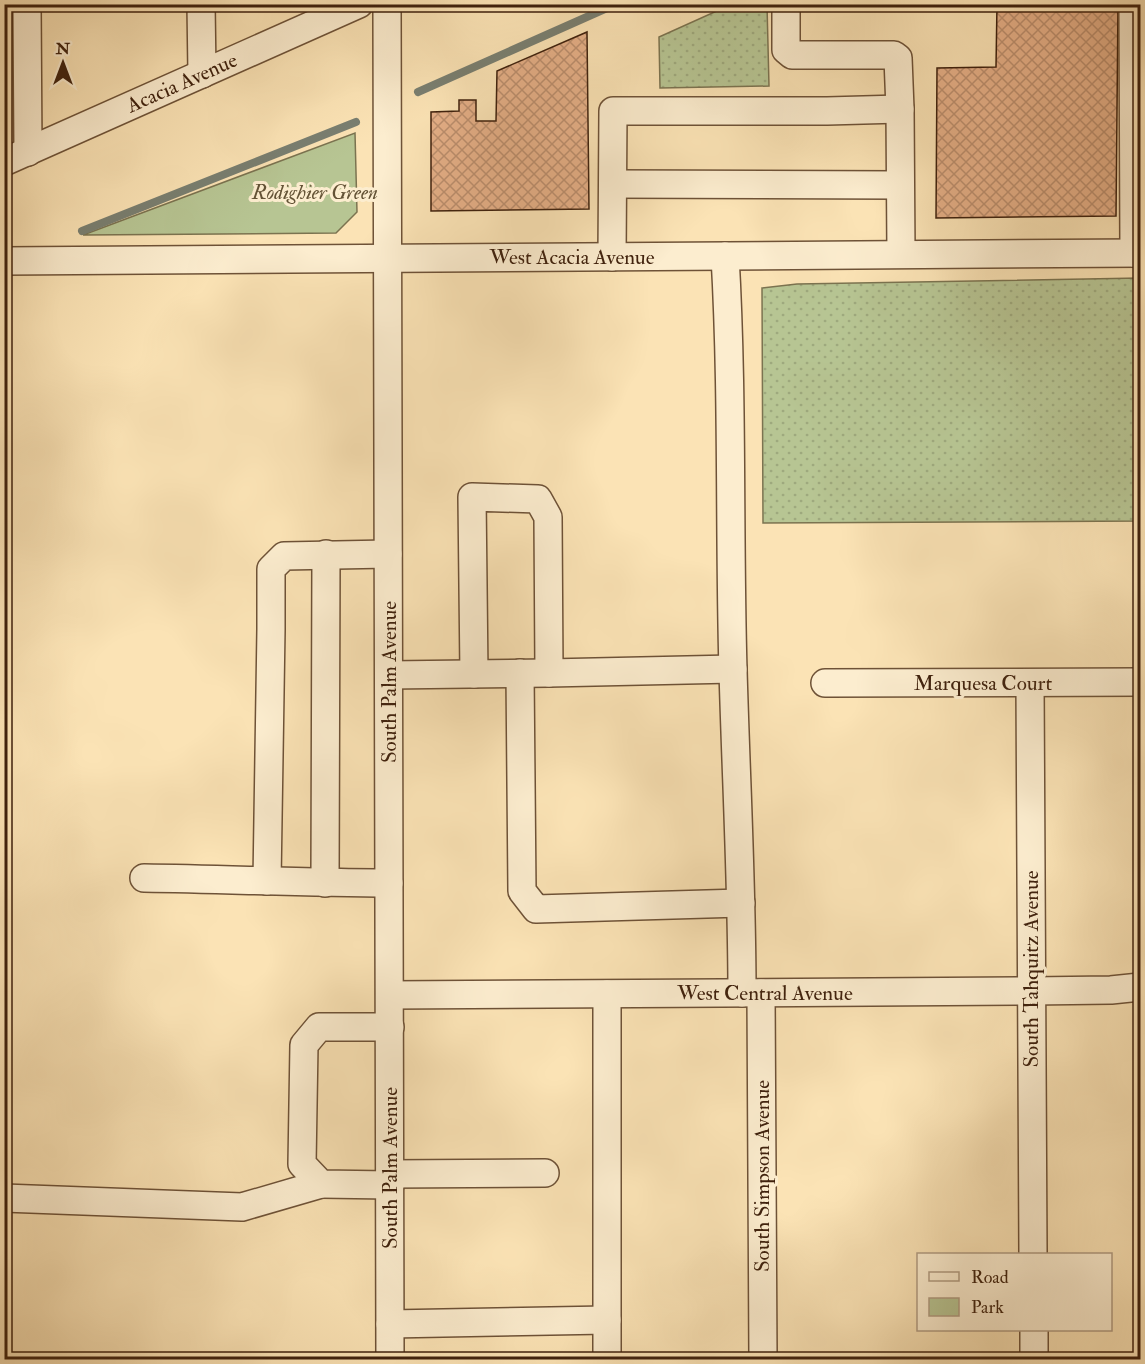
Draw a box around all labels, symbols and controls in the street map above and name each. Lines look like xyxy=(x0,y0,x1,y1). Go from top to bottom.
north arrow xyxy=(33,33,93,93)
text: N xyxy=(55,39,71,59)
street label: Acacia Avenue xyxy=(122,47,242,120)
park label: Rodighier Green xyxy=(251,179,378,206)
street label: West Acacia Avenue xyxy=(488,244,655,271)
street label: South Palm Avenue xyxy=(376,601,403,763)
street label: Marquesa Court xyxy=(914,670,1052,697)
street label: South Tahquitz Avenue xyxy=(1018,870,1045,1068)
street label: West Central Avenue xyxy=(676,980,853,1007)
street label: South Simpson Avenue xyxy=(749,1080,776,1272)
street label: South Palm Avenue xyxy=(377,1087,404,1249)
legend xyxy=(917,1253,1112,1331)
text: Road xyxy=(971,1266,1009,1289)
text: Park xyxy=(971,1296,1004,1319)

